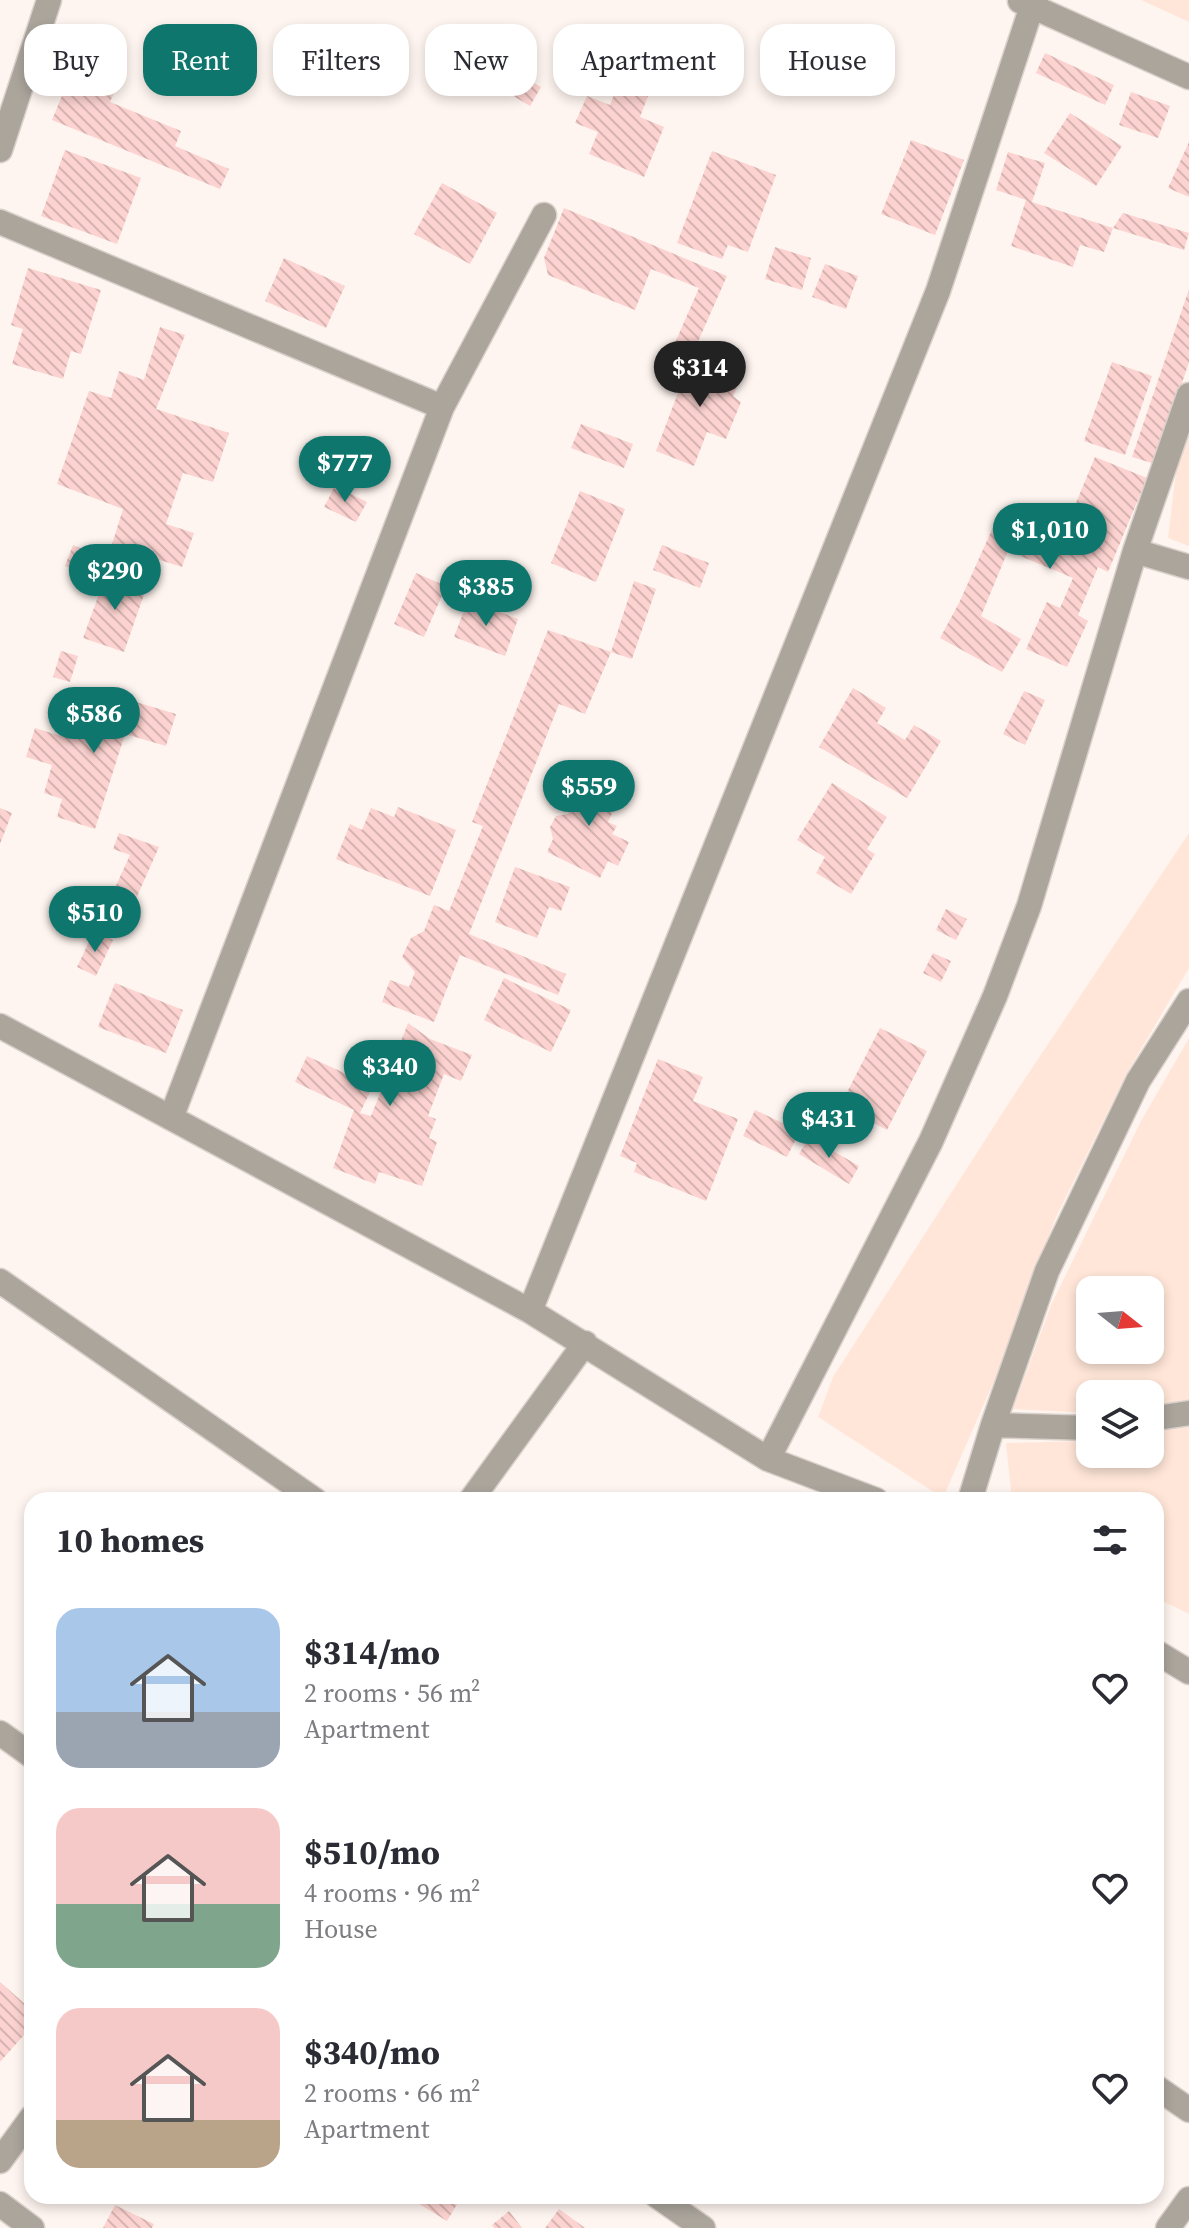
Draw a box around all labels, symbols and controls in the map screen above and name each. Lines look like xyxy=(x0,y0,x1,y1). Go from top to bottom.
chip: Buy xyxy=(24,24,127,96)
chip: Rent xyxy=(143,24,257,96)
chip: Filters xyxy=(273,24,409,96)
chip: New xyxy=(425,24,537,96)
chip: Apartment xyxy=(553,24,744,96)
chip: House xyxy=(760,24,895,96)
pin: $314 xyxy=(653,341,747,409)
text: $314 xyxy=(672,349,728,385)
pin: $777 xyxy=(298,436,392,504)
text: $777 xyxy=(317,444,373,480)
pin: $1,010 xyxy=(985,503,1115,571)
text: $1,010 xyxy=(1011,511,1089,547)
pin: $290 xyxy=(68,544,162,612)
text: $290 xyxy=(87,552,143,588)
pin: $385 xyxy=(439,560,533,628)
text: $385 xyxy=(458,568,514,604)
pin: $586 xyxy=(47,687,141,755)
text: $586 xyxy=(66,695,122,731)
pin: $559 xyxy=(542,760,636,828)
text: $559 xyxy=(561,768,617,804)
pin: $510 xyxy=(48,886,142,954)
text: $510 xyxy=(67,894,123,930)
pin: $340 xyxy=(343,1040,437,1108)
text: $340 xyxy=(362,1048,418,1084)
pin: $431 xyxy=(782,1092,876,1160)
text: $431 xyxy=(801,1100,857,1136)
north arrow xyxy=(1076,1276,1164,1364)
map controls xyxy=(1076,1276,1164,1468)
button: layers xyxy=(1076,1380,1164,1468)
text: 10 homes xyxy=(56,1517,204,1563)
icon: filters xyxy=(1088,1518,1132,1562)
text: $314/mo xyxy=(304,1629,440,1675)
icon: home xyxy=(120,1640,216,1736)
icon: heart xyxy=(1088,1666,1132,1710)
text: 2 rooms · 56 m² xyxy=(304,1675,480,1711)
text: Apartment xyxy=(304,1711,429,1747)
text: $510/mo xyxy=(304,1829,440,1875)
icon: home xyxy=(120,1840,216,1936)
icon: heart xyxy=(1088,1866,1132,1910)
text: 4 rooms · 96 m² xyxy=(304,1875,480,1911)
text: House xyxy=(304,1911,378,1947)
text: $340/mo xyxy=(304,2029,440,2075)
icon: home xyxy=(120,2040,216,2136)
icon: heart xyxy=(1088,2066,1132,2110)
text: 2 rooms · 66 m² xyxy=(304,2075,480,2111)
text: Apartment xyxy=(304,2111,429,2147)

